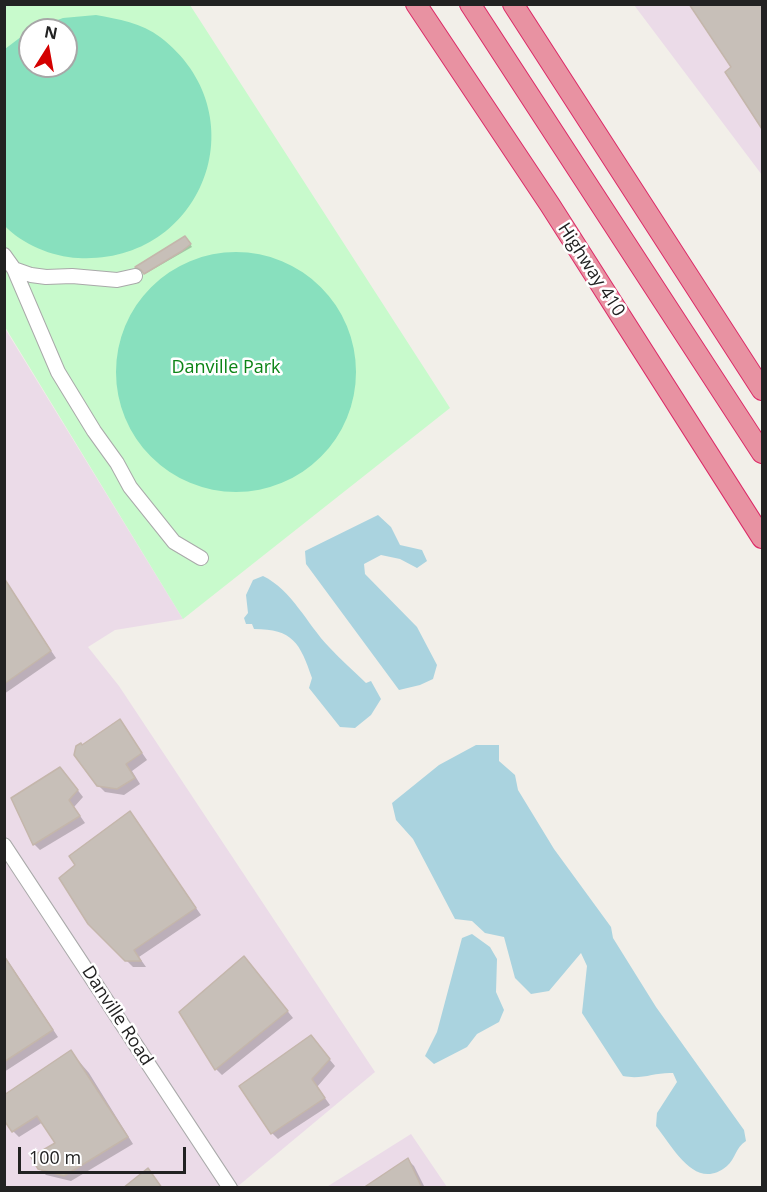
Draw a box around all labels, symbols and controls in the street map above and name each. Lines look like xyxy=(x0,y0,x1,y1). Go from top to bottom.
north arrow xyxy=(18,18,78,78)
text: N xyxy=(43,20,60,44)
street label: Highway 410 xyxy=(553,219,629,321)
park label: Danville Park xyxy=(171,357,281,379)
street label: Danville Road xyxy=(77,962,157,1070)
scale bar xyxy=(21,1135,189,1173)
text: 100 m xyxy=(29,1145,81,1169)

